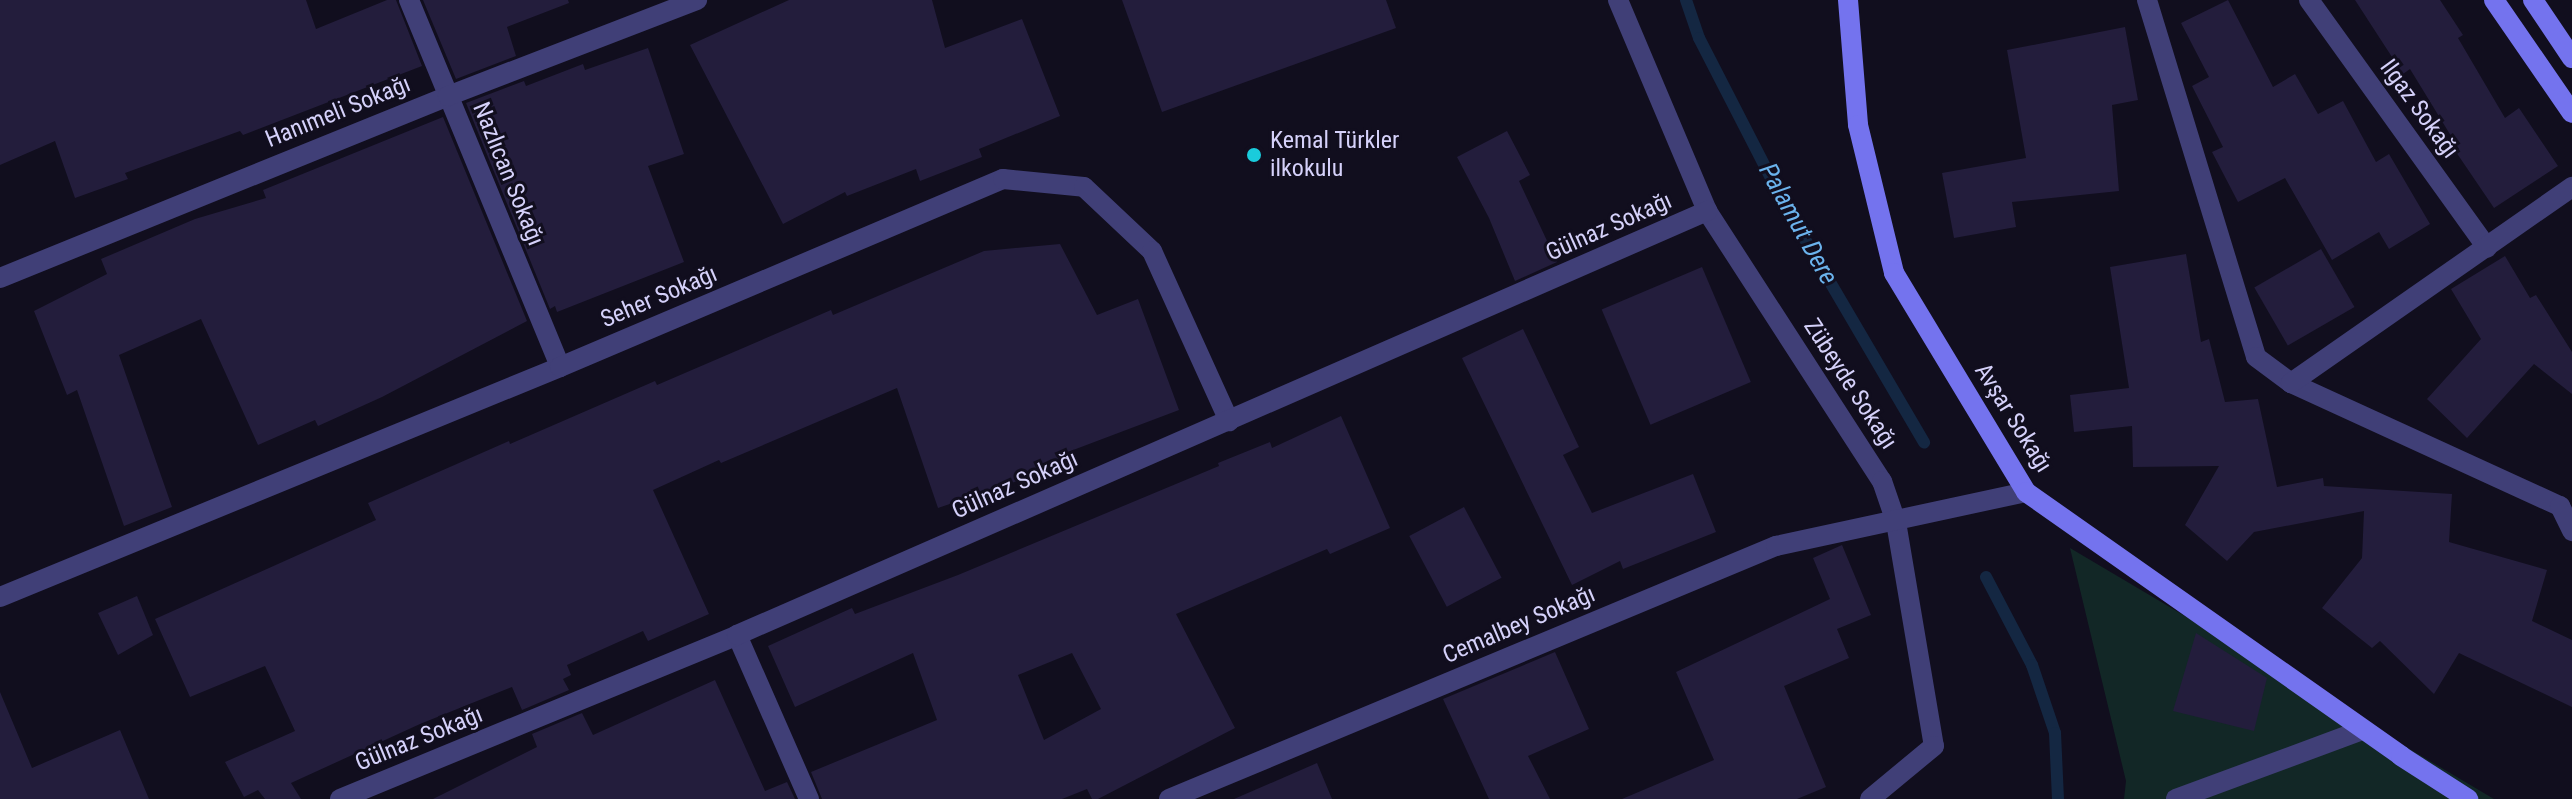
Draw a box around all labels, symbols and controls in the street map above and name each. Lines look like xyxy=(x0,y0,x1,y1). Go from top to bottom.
street label: Ilgaz Sokağı xyxy=(2374,54,2464,164)
street label: Hanımeli Sokağı xyxy=(261,70,415,154)
street label: Nazlıcan Sokağı xyxy=(466,98,550,250)
place label: Kemal Türkler ilkokulu xyxy=(1270,127,1400,183)
marker: Kemal Türkler ilkokulu xyxy=(1245,146,1263,164)
water label: Palamut Dere xyxy=(1752,158,1844,290)
street label: Gülnaz Sokağı xyxy=(1542,186,1676,268)
street label: Seher Sokağı xyxy=(596,260,722,334)
street label: Zübeyde Sokağı xyxy=(1797,313,1903,455)
street label: Avşar Sokağı xyxy=(1968,358,2058,478)
street label: Gülnaz Sokağı xyxy=(948,444,1082,526)
street label: Cemalbey Sokağı xyxy=(1439,580,1599,670)
street label: Gülnaz Sokağı xyxy=(351,700,487,778)

